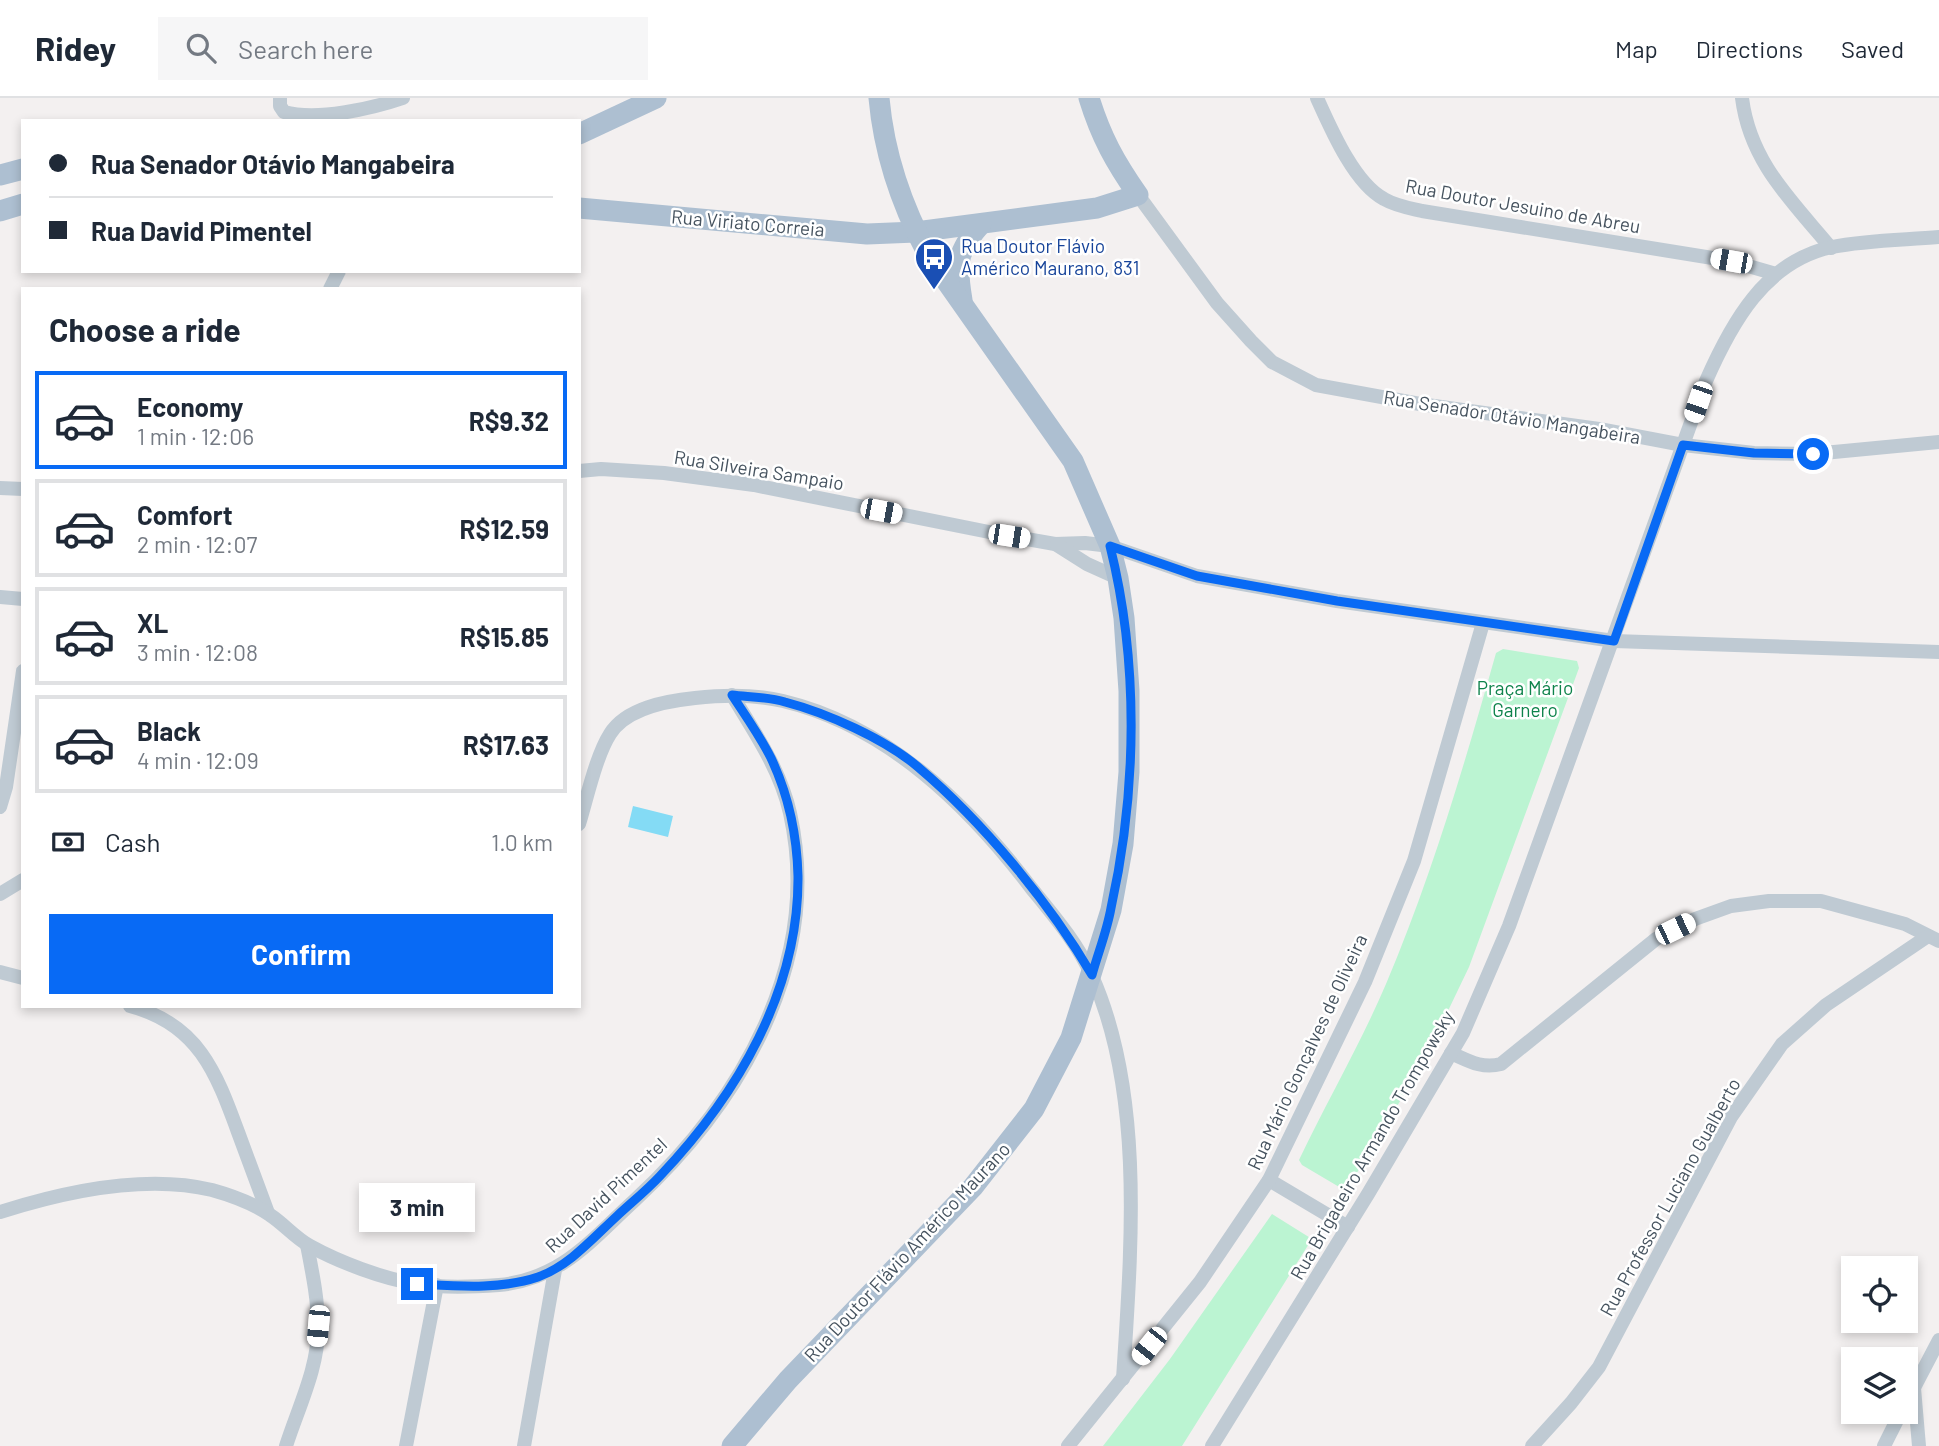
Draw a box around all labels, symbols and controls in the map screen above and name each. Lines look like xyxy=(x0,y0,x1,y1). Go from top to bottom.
search box xyxy=(158,17,648,80)
text: Ridey xyxy=(35,28,116,68)
icon: search xyxy=(182,29,220,67)
text: Search here xyxy=(238,33,373,64)
text: Map xyxy=(1615,34,1658,63)
text: Directions xyxy=(1696,34,1803,63)
text: Saved xyxy=(1841,34,1904,63)
text: Rua Senador Otávio Mangabeira xyxy=(91,148,455,179)
street label: Rua Doutor Jesuino de Abreu xyxy=(1404,174,1642,237)
street label: Rua Viriato Correia xyxy=(670,204,826,241)
text: Rua David Pimentel xyxy=(91,215,312,246)
place label: Rua Doutor Flávio Américo Maurano, 831 xyxy=(961,234,1139,279)
bus stop icon: Rua Doutor Flávio Américo Maurano, 831 xyxy=(913,236,955,291)
car xyxy=(1709,247,1754,275)
text: Choose a ride xyxy=(49,310,241,348)
car xyxy=(1682,379,1715,425)
street label: Rua Senador Otávio Mangabeira xyxy=(1382,385,1642,448)
icon: car xyxy=(53,389,116,452)
text: Economy xyxy=(137,391,243,422)
text: R$9.32 xyxy=(469,405,549,436)
text: 1 min · 12:06 xyxy=(137,422,254,450)
route start xyxy=(1797,438,1829,470)
street label: Rua Silveira Sampaio xyxy=(673,445,846,494)
icon: car xyxy=(53,497,116,560)
car xyxy=(859,497,904,525)
text: Comfort xyxy=(137,499,233,530)
text: R$12.59 xyxy=(460,513,549,544)
car xyxy=(987,522,1032,550)
text: 2 min · 12:07 xyxy=(137,530,257,558)
icon: car xyxy=(53,605,116,668)
text: XL xyxy=(137,607,168,638)
text: R$15.85 xyxy=(460,621,549,652)
text: 3 min · 12:08 xyxy=(137,638,258,666)
park label: Praça Mário Garnero xyxy=(1477,676,1573,721)
icon: car xyxy=(53,713,116,776)
text: Black xyxy=(137,715,201,746)
text: R$17.63 xyxy=(463,729,549,760)
text: 4 min · 12:09 xyxy=(137,746,259,774)
icon: cash xyxy=(49,823,87,861)
text: Cash xyxy=(105,826,160,857)
text: 1.0 km xyxy=(491,828,553,856)
car xyxy=(1652,910,1699,948)
button: Confirm xyxy=(49,914,553,994)
street label: Rua Mário Gonçalves de Oliveira xyxy=(1242,930,1371,1173)
street label: Rua Brigadeiro Armando Trompowsky xyxy=(1285,1006,1458,1284)
street label: Rua Professor Luciano Gualberto xyxy=(1594,1074,1745,1320)
street label: Rua David Pimentel xyxy=(540,1132,671,1257)
street label: Rua Doutor Flávio Américo Maurano xyxy=(799,1137,1014,1366)
callout: 3 min xyxy=(359,1182,475,1232)
text: 3 min xyxy=(390,1193,444,1221)
map controls xyxy=(1841,1256,1918,1424)
button: locate xyxy=(1841,1256,1918,1333)
route end xyxy=(401,1268,433,1300)
car xyxy=(306,1304,331,1348)
car xyxy=(1128,1323,1171,1369)
button: layers xyxy=(1841,1347,1918,1424)

